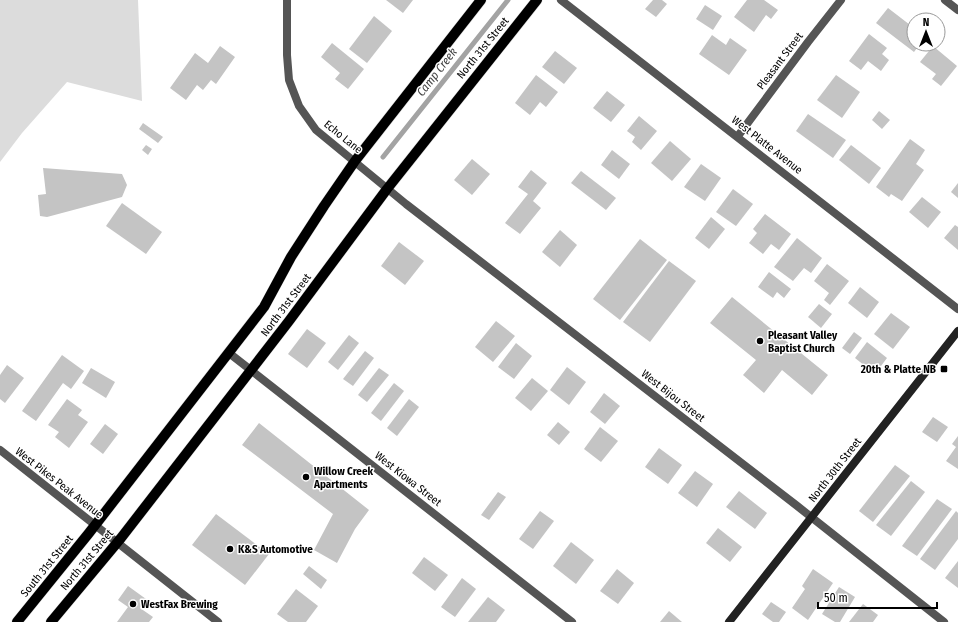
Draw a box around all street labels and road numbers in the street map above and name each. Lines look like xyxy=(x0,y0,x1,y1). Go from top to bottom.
street label: North 31st Street xyxy=(454,14,512,81)
street label: Pleasant Street xyxy=(754,30,806,92)
street label: West Platte Avenue xyxy=(729,113,805,177)
street label: Echo Lane xyxy=(321,118,365,156)
street label: North 31st Street xyxy=(258,271,314,339)
street label: West Bijou Street xyxy=(639,367,708,425)
street label: North 30th Street xyxy=(806,435,864,505)
street label: West Pikes Peak Avenue xyxy=(13,445,105,521)
street label: West Kiowa Street xyxy=(372,449,444,509)
street label: North 31st Street xyxy=(58,527,116,593)
street label: South 31st Street xyxy=(18,532,76,600)

